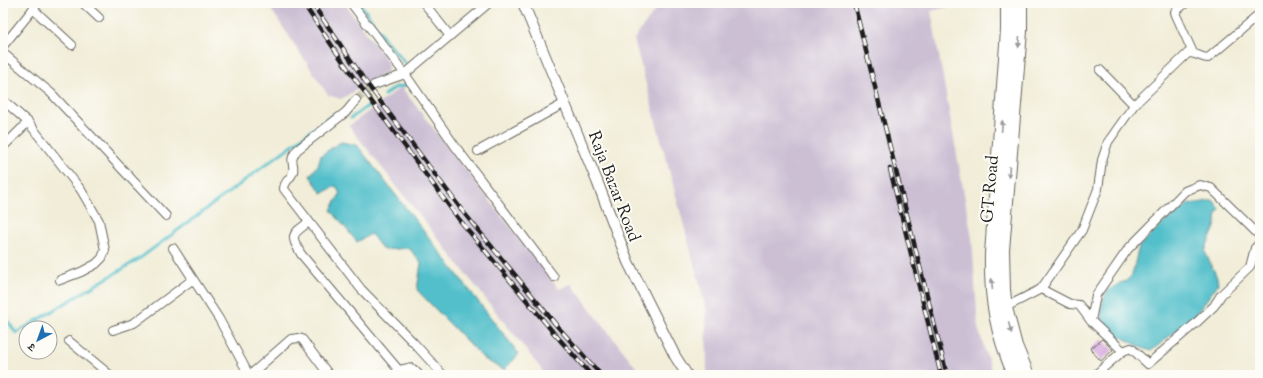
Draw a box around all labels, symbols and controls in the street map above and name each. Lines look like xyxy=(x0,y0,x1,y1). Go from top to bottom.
one-way arrow xyxy=(1015,36,1022,48)
one-way arrow xyxy=(998,120,1005,132)
street label: Raja Bazar Road xyxy=(581,128,645,246)
street label: GT Road xyxy=(976,154,1006,224)
one-way arrow xyxy=(1005,166,1012,178)
one-way arrow xyxy=(988,278,995,290)
north arrow xyxy=(18,320,58,360)
one-way arrow xyxy=(1008,322,1014,335)
text: उ xyxy=(24,338,40,355)

